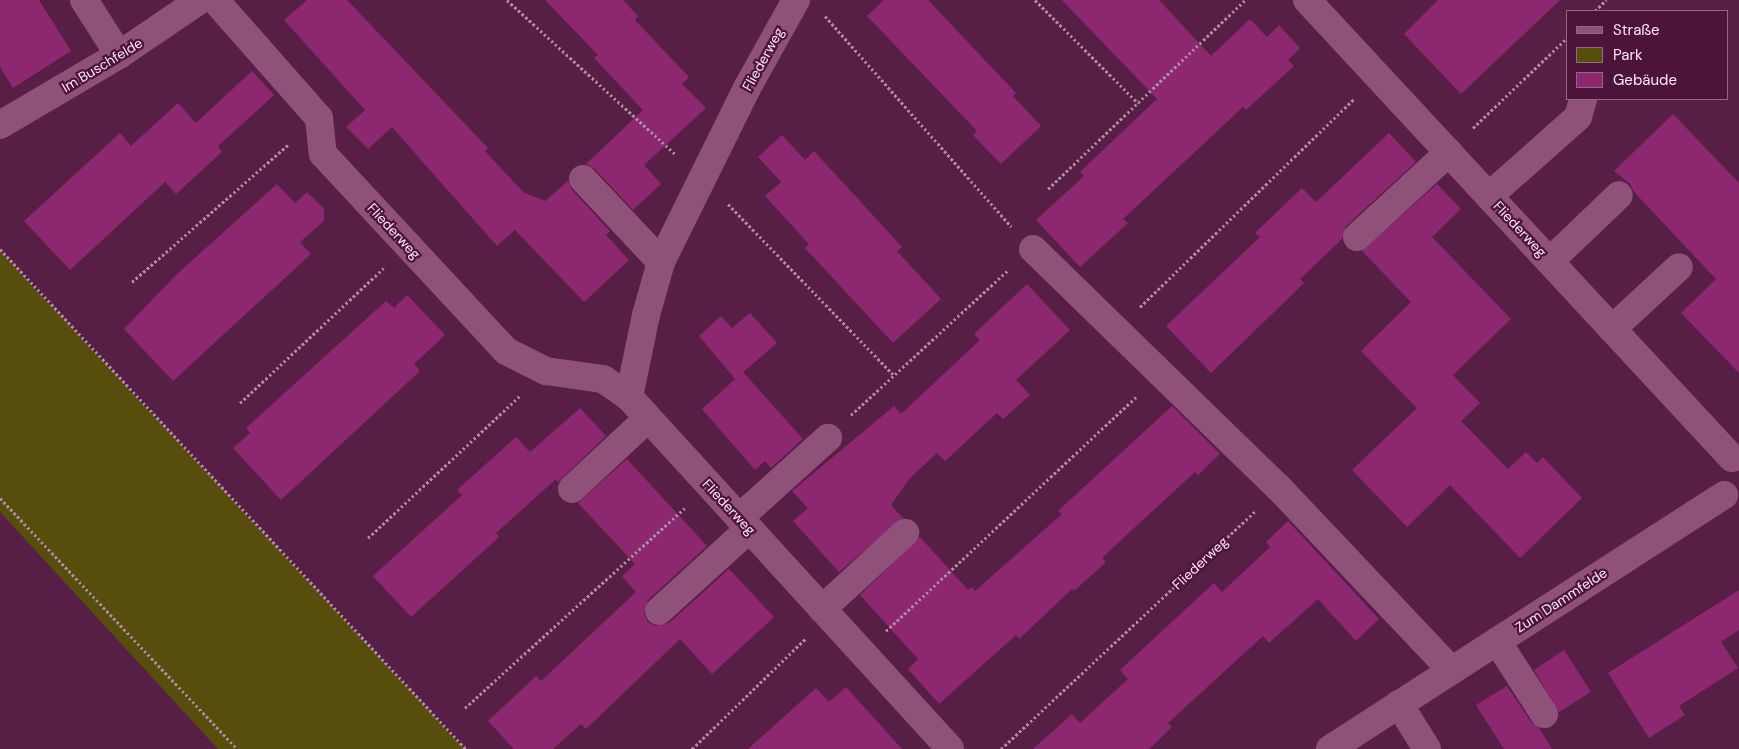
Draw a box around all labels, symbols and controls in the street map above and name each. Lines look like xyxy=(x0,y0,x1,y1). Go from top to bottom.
legend xyxy=(1566,10,1729,100)
text: Straße xyxy=(1613,20,1660,40)
street label: Fliederweg xyxy=(739,24,787,94)
street label: Im Buschfelde xyxy=(59,34,145,96)
text: Park xyxy=(1613,45,1643,65)
text: Gebäude xyxy=(1613,70,1677,90)
street label: Fliederweg xyxy=(1490,198,1550,260)
street label: Fliederweg xyxy=(364,200,424,262)
street label: Fliederweg xyxy=(699,476,759,538)
street label: Fliederweg xyxy=(1169,533,1231,593)
street label: Zum Dammfelde xyxy=(1512,564,1610,636)

